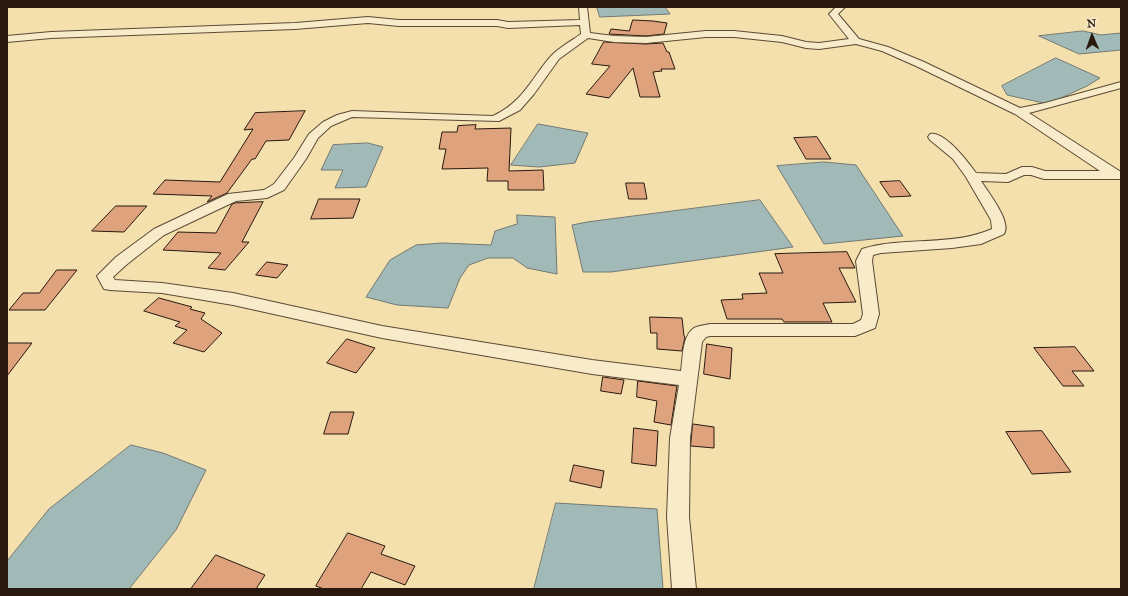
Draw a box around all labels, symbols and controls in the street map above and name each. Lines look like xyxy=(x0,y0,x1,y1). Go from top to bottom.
north arrow xyxy=(1072,16,1112,56)
text: N xyxy=(1087,17,1096,30)

